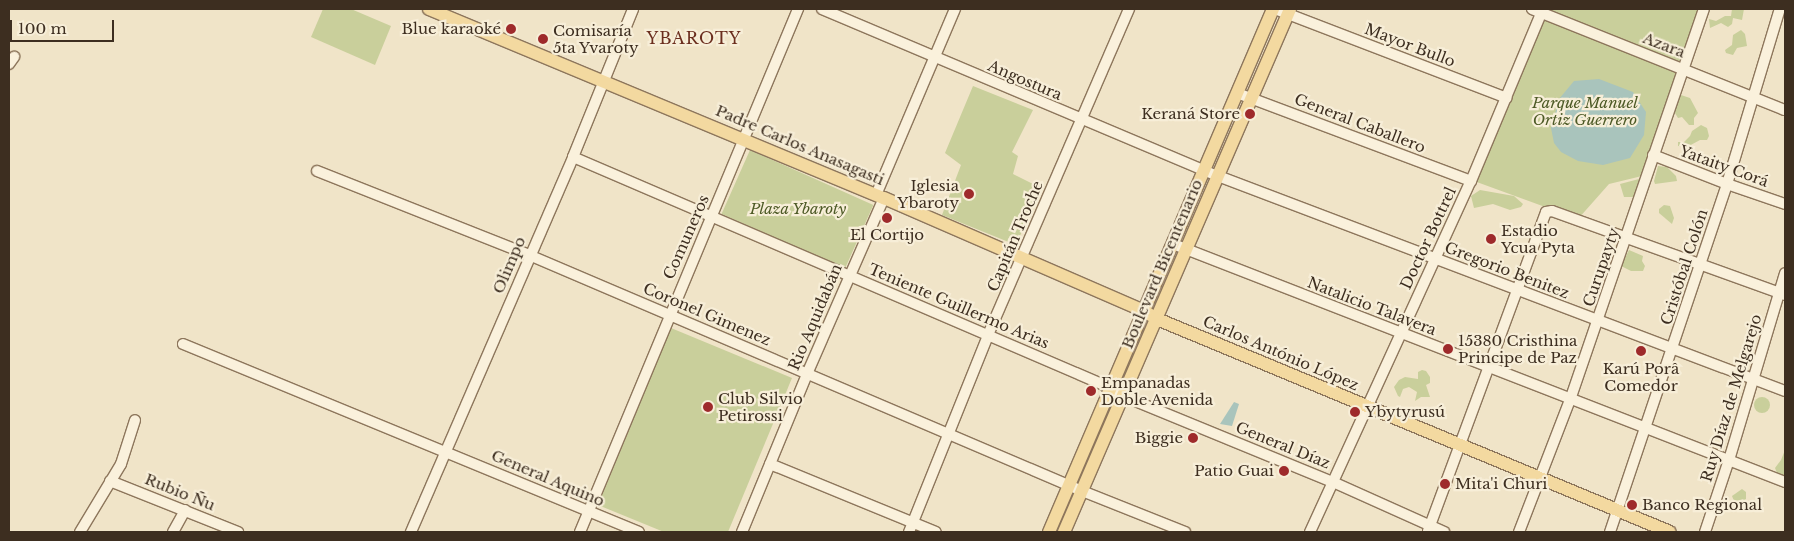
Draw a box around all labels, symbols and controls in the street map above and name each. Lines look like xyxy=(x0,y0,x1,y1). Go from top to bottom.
scale bar xyxy=(12,10,116,42)
text: 100 m xyxy=(18,19,67,38)
street label: Mayor Bullo xyxy=(1362,19,1458,71)
place label: Blue karaoké xyxy=(402,20,501,38)
place label: Comisaría 5ta Yvaroty xyxy=(553,21,639,56)
marker: Blue karaoké xyxy=(505,23,517,35)
district label: YBAROTY xyxy=(646,28,742,48)
street label: Azara xyxy=(1640,29,1688,61)
marker: Comisaría 5ta Yvaroty xyxy=(537,33,549,45)
street label: Angostura xyxy=(985,56,1065,104)
street label: General Caballero xyxy=(1292,90,1428,156)
park label: Parque Manuel Ortiz Guerrero xyxy=(1532,93,1638,128)
street label: Padre Carlos Anasagasti xyxy=(713,101,887,189)
place label: Keraná Store xyxy=(1141,105,1240,123)
marker: Keraná Store xyxy=(1244,108,1256,120)
street label: Yataity Corá xyxy=(1677,142,1771,190)
place label: Iglesia Ybaroty xyxy=(897,176,959,211)
street label: Boulevard Bicentenario xyxy=(1118,177,1206,351)
street label: Capitán Troche xyxy=(983,178,1047,294)
street label: Doctor Bottrel xyxy=(1396,184,1460,292)
marker: Iglesia Ybaroty xyxy=(963,188,975,200)
street label: Comuneros xyxy=(659,192,713,282)
park label: Plaza Ybaroty xyxy=(749,200,847,218)
street label: Cristóbal Colón xyxy=(1657,207,1711,327)
marker: El Cortijo xyxy=(881,212,893,224)
place label: Estadio Ycua Pyta xyxy=(1501,221,1575,256)
street label: Curupayty xyxy=(1579,225,1623,309)
place label: El Cortijo xyxy=(850,226,924,244)
marker: Estadio Ycua Pyta xyxy=(1485,233,1497,245)
street label: Olimpo xyxy=(489,234,529,296)
street label: Gregorio Benitez xyxy=(1442,238,1572,302)
street label: Teniente Guillermo Arias xyxy=(866,260,1052,352)
street label: Rio Aquidabán xyxy=(784,261,846,373)
street label: Natalicio Talavera xyxy=(1305,273,1439,339)
street label: Coronel Gimenez xyxy=(640,279,774,349)
street label: Carlos António López xyxy=(1200,312,1362,394)
street label: Ruy Díaz de Melgarejo xyxy=(1697,312,1765,484)
place label: 15380 Cristhina Principe de Paz xyxy=(1458,331,1577,366)
marker: 15380 Cristhina Principe de Paz xyxy=(1442,343,1454,355)
marker: Karú Porâ Comedor xyxy=(1635,345,1647,357)
place label: Karú Porâ Comedor xyxy=(1603,359,1679,394)
place label: Empanadas Doble Avenida xyxy=(1101,373,1214,408)
marker: Empanadas Doble Avenida xyxy=(1085,385,1097,397)
place label: Club Silvio Petirossi xyxy=(718,389,803,424)
marker: Club Silvio Petirossi xyxy=(702,401,714,413)
place label: Ybytyrusú xyxy=(1365,403,1445,421)
marker: Ybytyrusú xyxy=(1349,406,1361,418)
street label: General Díaz xyxy=(1233,418,1333,472)
place label: Biggie xyxy=(1135,429,1183,447)
marker: Biggie xyxy=(1187,432,1199,444)
street label: General Aquino xyxy=(488,446,608,510)
place label: Patio Guai xyxy=(1194,462,1274,480)
marker: Patio Guai xyxy=(1278,465,1290,477)
street label: Rubio Ñu xyxy=(142,470,218,514)
place label: Mita'i Churi xyxy=(1455,475,1547,493)
marker: Mita'i Churi xyxy=(1439,478,1451,490)
place label: Banco Regional xyxy=(1642,496,1762,514)
marker: Banco Regional xyxy=(1626,499,1638,511)

